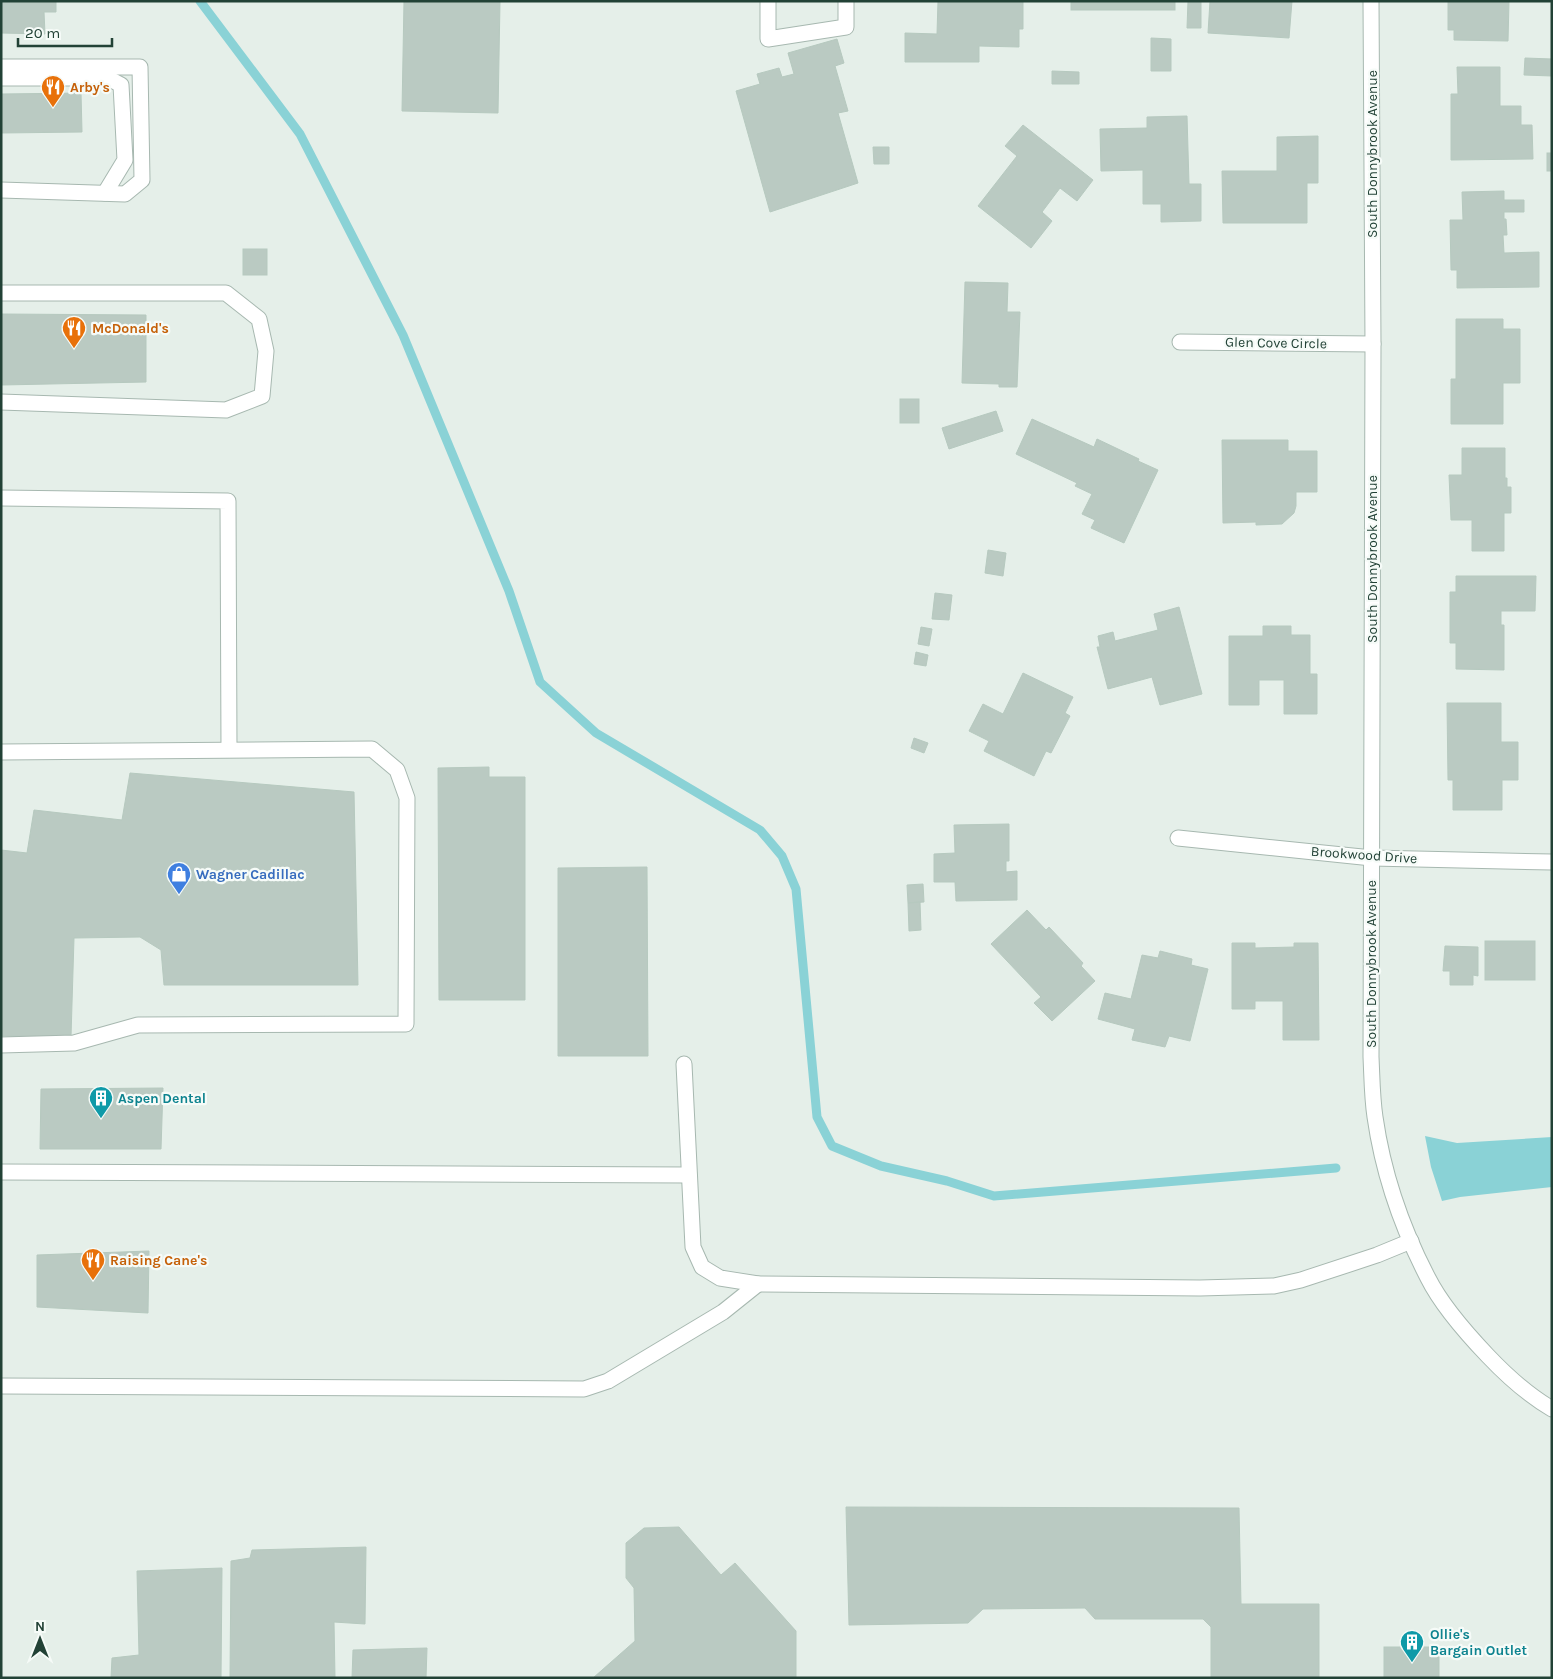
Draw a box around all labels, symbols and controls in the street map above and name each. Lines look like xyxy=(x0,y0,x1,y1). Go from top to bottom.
scale bar xyxy=(18,15,111,47)
text: 20 m xyxy=(25,24,60,42)
street label: South Donnybrook Avenue xyxy=(1364,70,1381,238)
restaurant icon: Arby's xyxy=(40,74,66,108)
place label: Arby's xyxy=(70,79,110,96)
restaurant icon: McDonald's xyxy=(61,315,87,349)
place label: McDonald's xyxy=(92,320,169,337)
street label: Glen Cove Circle xyxy=(1225,334,1327,352)
street label: South Donnybrook Avenue xyxy=(1364,475,1381,643)
street label: Brookwood Drive xyxy=(1310,843,1418,867)
shop icon: Wagner Cadillac xyxy=(166,861,192,895)
place label: Wagner Cadillac xyxy=(196,866,305,883)
street label: South Donnybrook Avenue xyxy=(1363,880,1380,1048)
building icon: Aspen Dental xyxy=(88,1085,114,1119)
place label: Aspen Dental xyxy=(118,1090,206,1107)
restaurant icon: Raising Cane's xyxy=(80,1247,106,1281)
place label: Raising Cane's xyxy=(110,1252,207,1269)
north arrow xyxy=(15,1614,65,1664)
text: N xyxy=(35,1618,45,1635)
place label: Ollie's Bargain Outlet xyxy=(1430,1626,1527,1659)
building icon: Ollie's Bargain Outlet xyxy=(1399,1629,1425,1663)

